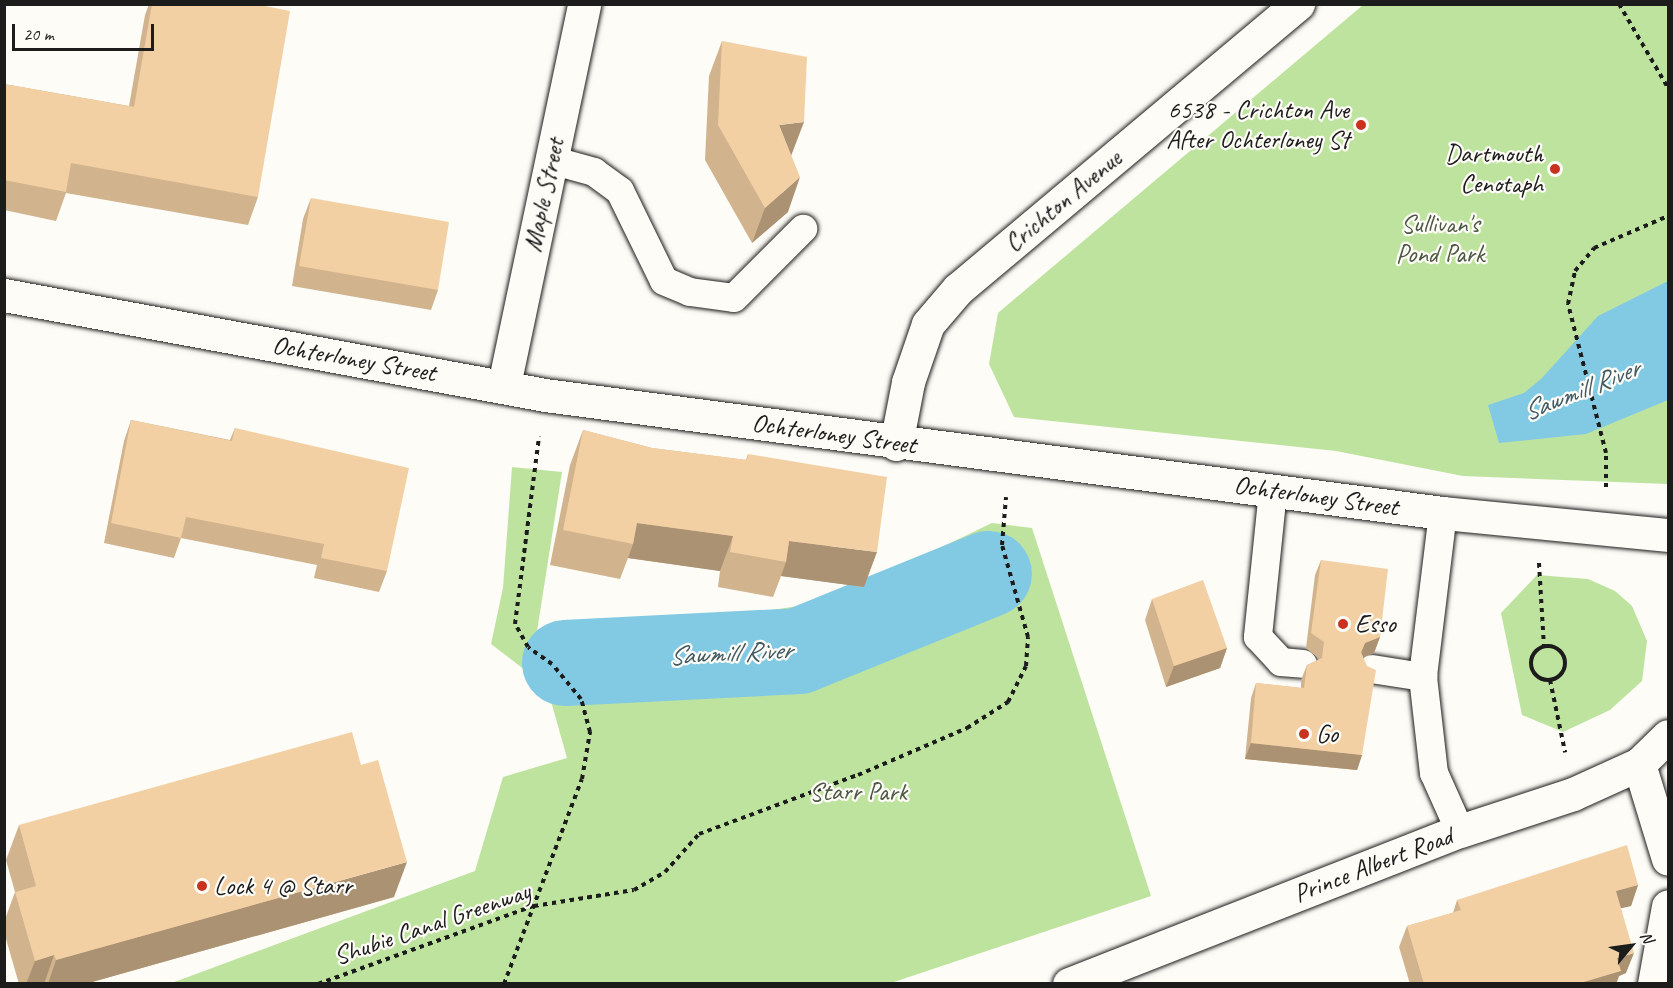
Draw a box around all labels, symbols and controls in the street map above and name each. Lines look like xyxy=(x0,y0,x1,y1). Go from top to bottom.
scale bar xyxy=(15,12,158,50)
text: 20 m xyxy=(23,23,54,45)
place label: 6538 - Crichton Ave After Ochterloney St xyxy=(1166,94,1349,156)
marker: 6538 - Crichton Ave After Ochterloney St xyxy=(1354,118,1368,132)
street label: Maple Street xyxy=(517,135,571,255)
place label: Dartmouth Cenotaph xyxy=(1445,138,1543,200)
street label: Crichton Avenue xyxy=(998,143,1128,259)
marker: Dartmouth Cenotaph xyxy=(1548,162,1562,176)
park label: Sullivan's Pond Park xyxy=(1395,208,1485,270)
street label: Ochterloney Street xyxy=(270,329,438,389)
water label: Sawmill River xyxy=(1518,352,1644,428)
street label: Ochterloney Street xyxy=(750,407,918,461)
street label: Ochterloney Street xyxy=(1232,469,1400,523)
place label: Esso xyxy=(1355,608,1396,640)
marker: Esso xyxy=(1336,617,1350,631)
water label: Sawmill River xyxy=(668,634,792,672)
place label: Go xyxy=(1316,718,1338,750)
marker: Go xyxy=(1297,727,1311,741)
park label: Starr Park xyxy=(808,776,908,808)
street label: Prince Albert Road xyxy=(1289,820,1457,910)
place label: Lock 4 @ Starr xyxy=(214,870,352,902)
street label: Shubie Canal Greenway xyxy=(330,876,534,972)
marker: Lock 4 @ Starr xyxy=(195,879,209,893)
north arrow xyxy=(1601,916,1661,976)
text: N xyxy=(1636,928,1658,946)

